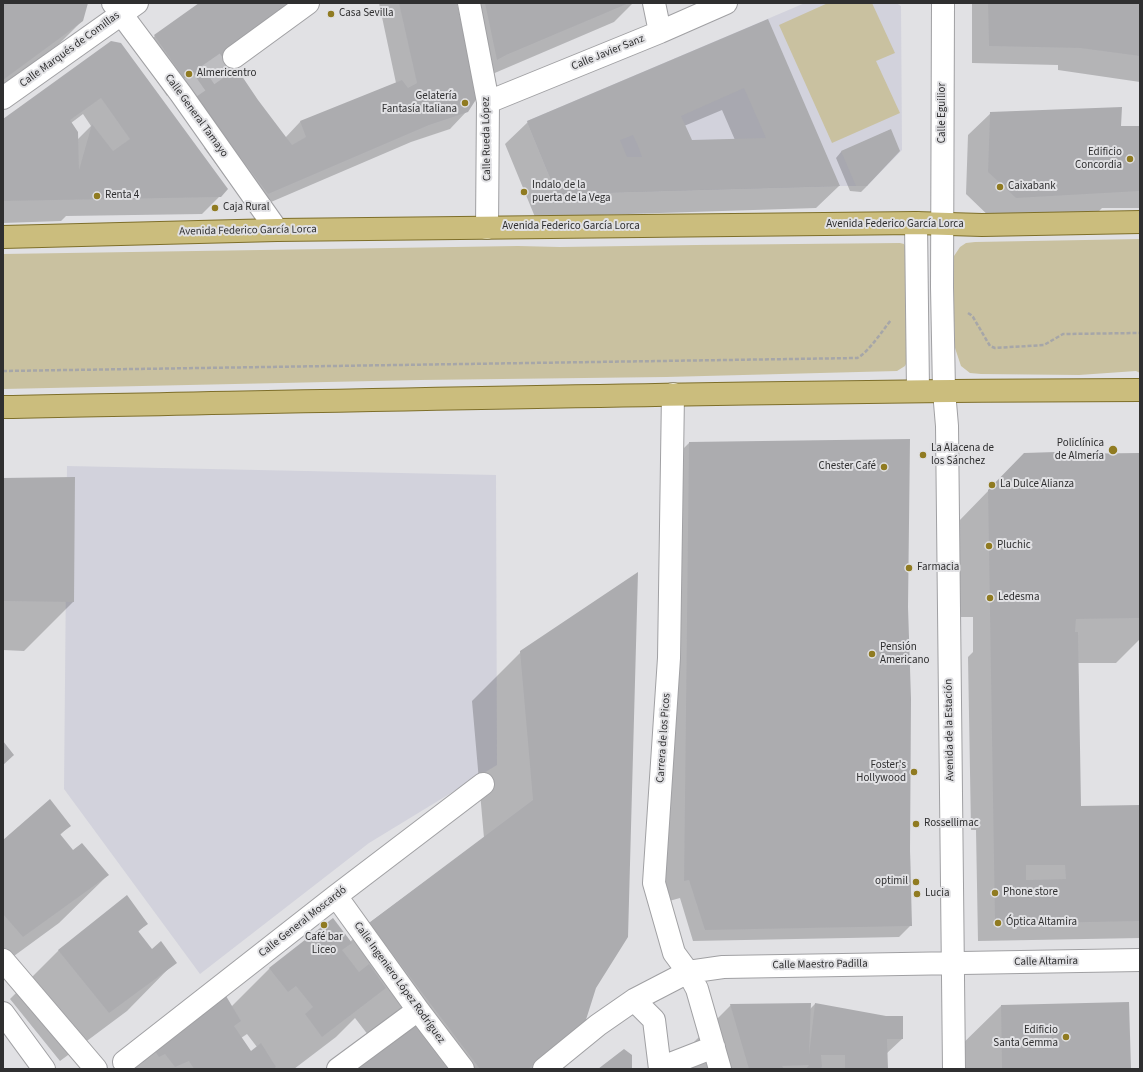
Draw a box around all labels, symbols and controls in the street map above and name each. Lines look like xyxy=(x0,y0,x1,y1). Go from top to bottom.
place label: Casa Sevilla xyxy=(339,7,394,21)
street label: Calle Marqués de Comillas xyxy=(17,9,123,91)
marker: Casa Sevilla xyxy=(326,9,336,19)
street label: Calle Javier Sanz xyxy=(570,32,646,74)
place label: Almericentro xyxy=(197,67,257,81)
marker: Almericentro xyxy=(184,69,194,79)
street label: Calle General Tamayo xyxy=(161,72,231,160)
street label: Calle Eguilior xyxy=(936,83,950,143)
place label: Gelatería Fantasía Italiana xyxy=(382,90,457,116)
street label: Calle Rueda López xyxy=(480,97,494,181)
marker: Gelatería Fantasía Italiana xyxy=(460,98,470,108)
place label: Edificio Concordia xyxy=(1075,146,1122,172)
marker: Edificio Concordia xyxy=(1125,154,1135,164)
place label: Indalo de la puerta de la Vega xyxy=(532,179,611,205)
place label: Caixabank xyxy=(1008,180,1056,194)
marker: Caixabank xyxy=(995,182,1005,192)
marker: Indalo de la puerta de la Vega xyxy=(519,187,529,197)
place label: Renta 4 xyxy=(105,189,139,203)
marker: Renta 4 xyxy=(92,191,102,201)
place label: Caja Rural xyxy=(223,201,269,215)
marker: Caja Rural xyxy=(210,203,220,213)
street label: Avenida Federico García Lorca xyxy=(826,218,964,232)
street label: Avenida Federico García Lorca xyxy=(502,220,640,234)
street label: Avenida Federico García Lorca xyxy=(179,223,317,239)
place label: Policlínica de Almería xyxy=(1055,437,1104,463)
place label: La Alacena de los Sánchez xyxy=(931,442,994,468)
marker: Policlínica de Almería xyxy=(1107,444,1119,456)
marker: La Alacena de los Sánchez xyxy=(918,450,928,460)
place label: Chester Café xyxy=(818,460,876,474)
marker: Chester Café xyxy=(879,462,889,472)
place label: La Dulce Alianza xyxy=(1000,478,1074,492)
marker: La Dulce Alianza xyxy=(987,480,997,490)
place label: Pluchic xyxy=(997,539,1031,553)
marker: Pluchic xyxy=(984,541,994,551)
place label: Farmacia xyxy=(917,561,959,575)
marker: Farmacia xyxy=(904,563,914,573)
place label: Ledesma xyxy=(998,591,1040,605)
marker: Ledesma xyxy=(985,593,995,603)
place label: Pensión Americano xyxy=(880,641,929,667)
marker: Pensión Americano xyxy=(867,649,877,659)
street label: Avenida de la Estación xyxy=(943,679,957,781)
street label: Carrera de los Picos xyxy=(654,693,674,783)
place label: Foster's Hollywood xyxy=(856,759,906,785)
marker: Foster's Hollywood xyxy=(909,767,919,777)
place label: Rossellimac xyxy=(924,817,979,831)
marker: Rossellimac xyxy=(911,819,921,829)
place label: optimil xyxy=(875,875,908,889)
marker: optimil xyxy=(911,877,921,887)
street label: Calle General Moscardó xyxy=(257,884,349,960)
place label: Phone store xyxy=(1003,886,1058,900)
place label: Lucia xyxy=(925,887,949,901)
marker: Phone store xyxy=(990,888,1000,898)
marker: Lucia xyxy=(912,889,922,899)
place label: Óptica Altamira xyxy=(1006,916,1077,930)
marker: Óptica Altamira xyxy=(993,918,1003,928)
marker: Café bar Liceo xyxy=(319,920,329,930)
street label: Calle Ingeniero López Rodríguez xyxy=(350,920,448,1046)
place label: Café bar Liceo xyxy=(305,931,343,957)
street label: Calle Altamira xyxy=(1014,955,1078,969)
street label: Calle Maestro Padilla xyxy=(772,958,868,972)
place label: Edificio Santa Gemma xyxy=(993,1024,1058,1050)
marker: Edificio Santa Gemma xyxy=(1061,1032,1071,1042)

